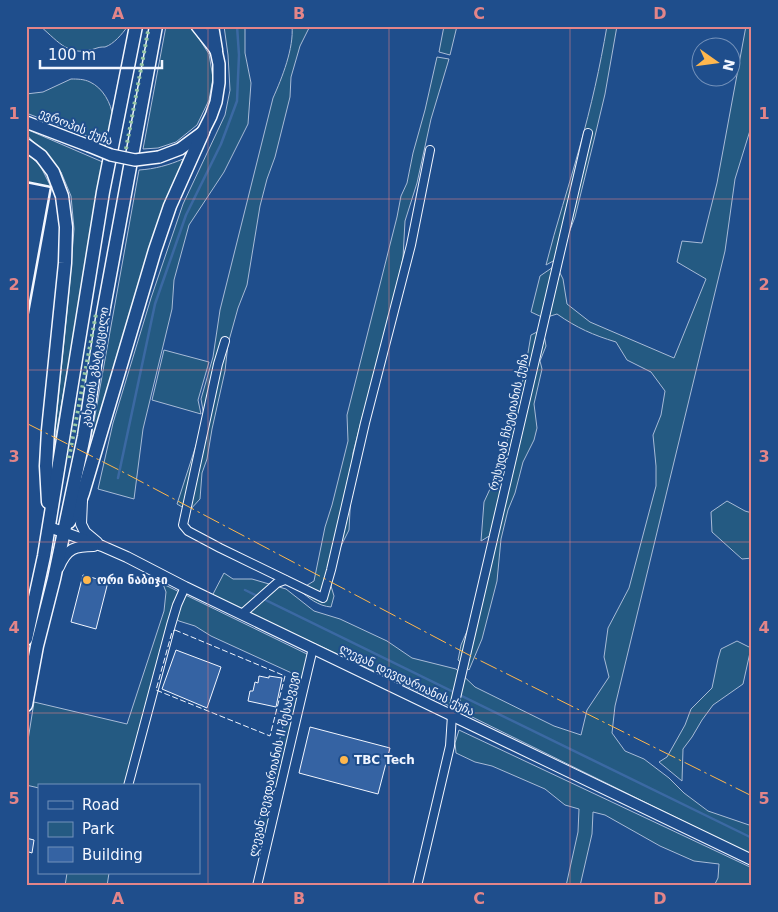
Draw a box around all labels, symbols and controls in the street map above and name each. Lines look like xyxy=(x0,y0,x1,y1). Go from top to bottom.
text: A xyxy=(112,4,125,23)
text: B xyxy=(293,4,305,23)
text: C xyxy=(473,4,485,23)
text: D xyxy=(653,4,667,23)
scale bar xyxy=(40,38,162,70)
north arrow xyxy=(690,38,740,88)
text: 100 m xyxy=(48,46,96,64)
text: N xyxy=(719,58,738,73)
text: 1 xyxy=(8,104,20,123)
text: 1 xyxy=(758,104,770,123)
street label: ევროპის ქუჩა xyxy=(37,106,115,148)
text: 2 xyxy=(8,275,20,294)
text: 2 xyxy=(758,275,770,294)
street label: კახეთის გზატკეცილი xyxy=(79,306,111,428)
street label: რუსუდან ჩხეტიანის ქუჩა xyxy=(486,352,532,492)
text: 3 xyxy=(8,447,20,466)
text: 3 xyxy=(758,447,770,466)
place label: ორი ნაბიჯი xyxy=(97,573,168,587)
marker: ორი ნაბიჯი xyxy=(81,574,93,586)
text: 4 xyxy=(8,618,20,637)
text: 4 xyxy=(758,618,770,637)
street label: ლევან დევდარიანის ქუჩა xyxy=(337,641,477,719)
street label: ლევან დევდარიანის II შესახვევი xyxy=(246,670,302,858)
place label: TBC Tech xyxy=(354,753,415,767)
marker: TBC Tech xyxy=(338,754,350,766)
legend xyxy=(38,784,200,874)
text: 5 xyxy=(8,789,20,808)
text: 5 xyxy=(758,789,770,808)
text: Road xyxy=(82,796,120,814)
text: Park xyxy=(82,820,115,838)
text: Building xyxy=(82,846,143,864)
text: A xyxy=(112,889,125,908)
text: B xyxy=(293,889,305,908)
text: C xyxy=(473,889,485,908)
text: D xyxy=(653,889,667,908)

